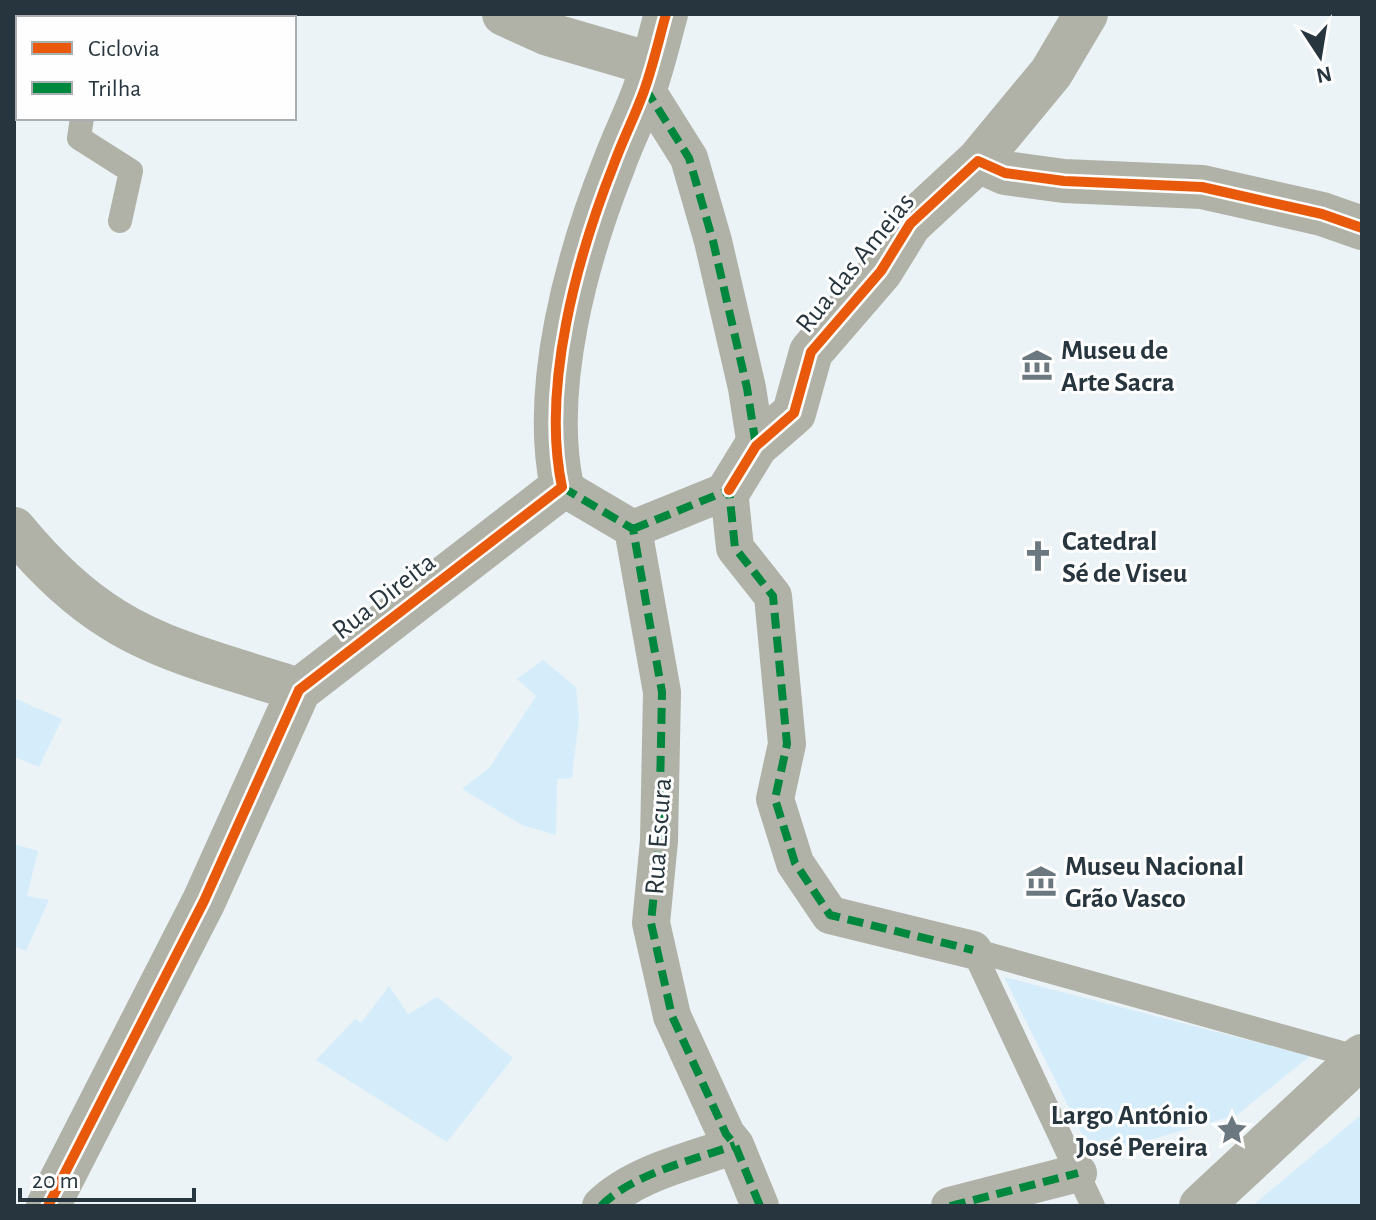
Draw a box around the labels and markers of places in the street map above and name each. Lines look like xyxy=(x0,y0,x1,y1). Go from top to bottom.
place label: Museu de Arte Sacra xyxy=(1061,337,1175,397)
museum icon: Museu de Arte Sacra xyxy=(1020,348,1054,382)
place label: Catedral Sé de Viseu xyxy=(1062,528,1188,588)
church icon: Catedral Sé de Viseu xyxy=(1021,539,1055,573)
place label: Museu Nacional Grão Vasco xyxy=(1065,853,1244,913)
museum icon: Museu Nacional Grão Vasco xyxy=(1024,864,1058,898)
place label: Largo António José Pereira xyxy=(1051,1102,1208,1162)
place icon: Largo António José Pereira xyxy=(1215,1113,1249,1147)

